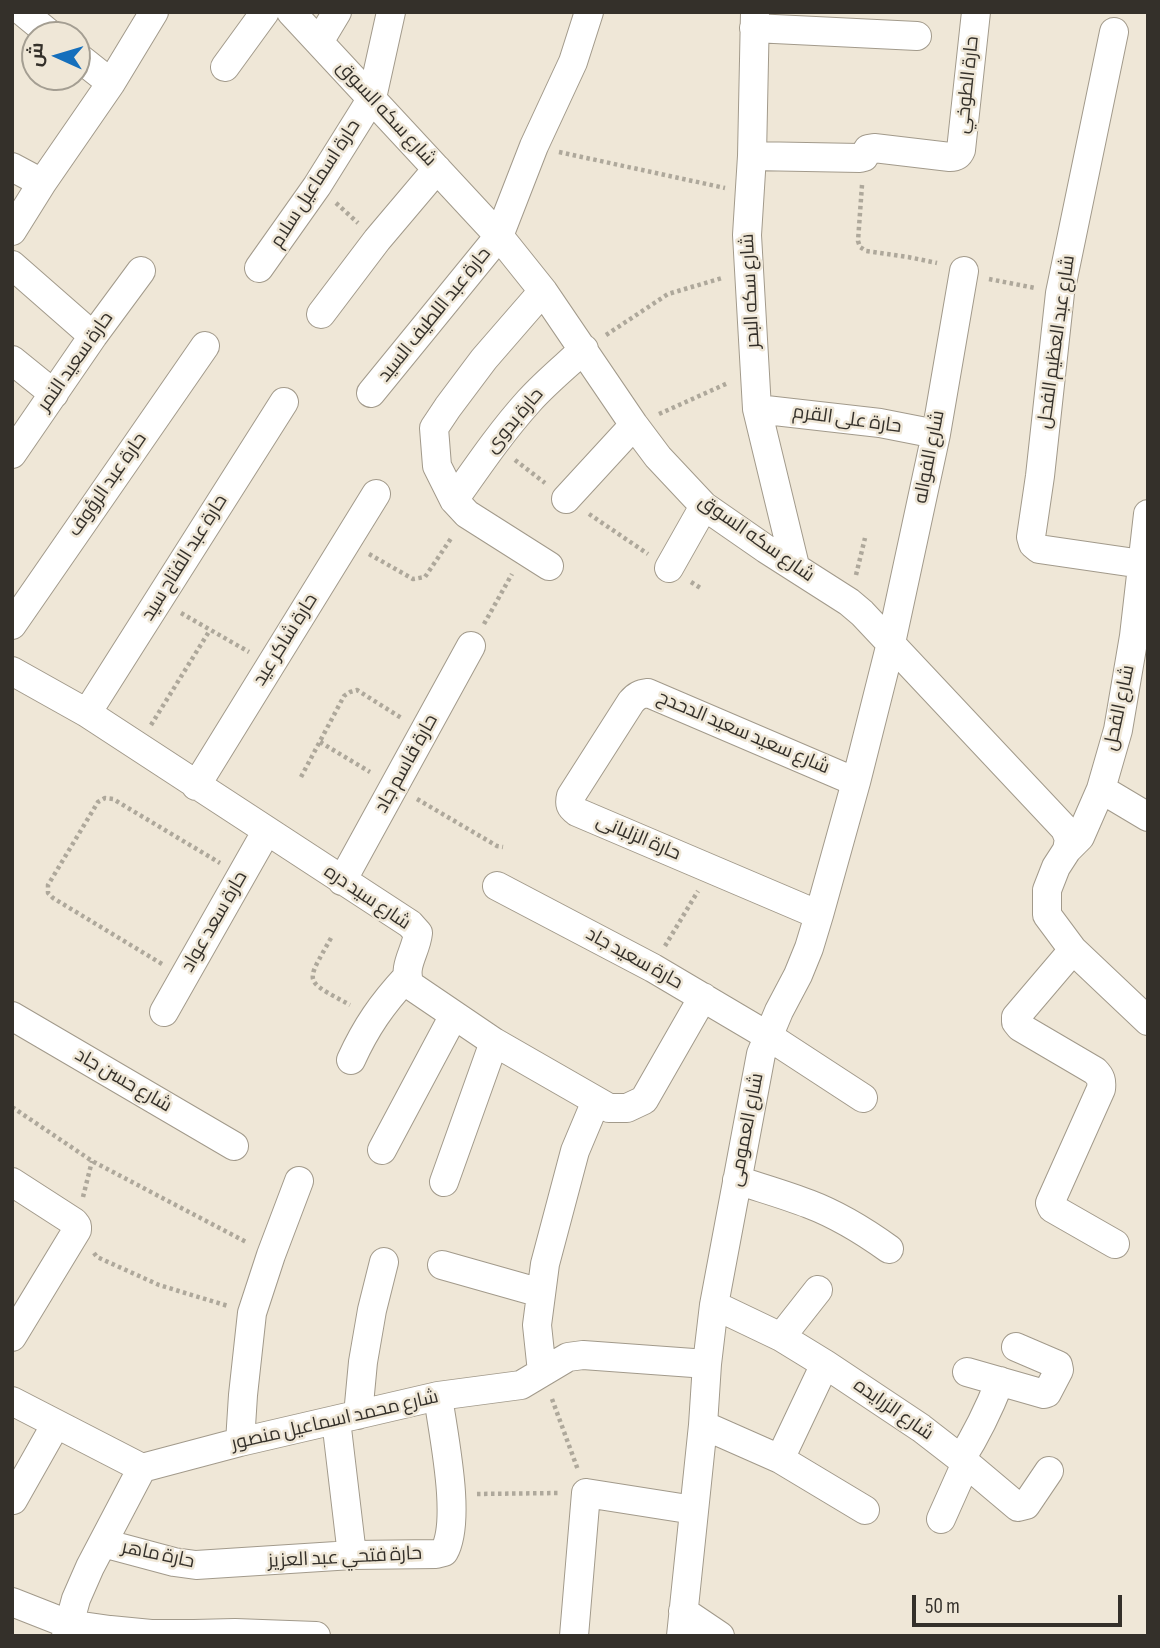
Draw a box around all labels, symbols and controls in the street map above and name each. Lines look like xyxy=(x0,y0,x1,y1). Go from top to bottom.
north arrow xyxy=(21,21,91,91)
street label: حارة الطوخي xyxy=(952,35,984,135)
text: ش xyxy=(24,42,49,68)
street label: شارع سكه السوق xyxy=(331,56,441,172)
street label: حارة اسماعيل سلام xyxy=(266,116,366,252)
street label: شارع سكه البحر xyxy=(737,233,765,349)
street label: حارة عبد اللطيف السيد xyxy=(374,243,496,387)
street label: شارع عبد العظيم الفحل xyxy=(1034,254,1080,430)
street label: حارة سعيد النمر xyxy=(33,308,119,416)
street label: حارة بدوى xyxy=(481,384,549,458)
street label: حارة على القرم xyxy=(791,401,903,439)
street label: شارع الفواله xyxy=(910,408,950,506)
street label: حارة عبد الرؤوف xyxy=(64,429,152,541)
street label: حارة عبد الفتاح سيد xyxy=(137,491,233,625)
street label: شارع سكه السوق xyxy=(694,491,818,587)
street label: حارة شاكر عيد xyxy=(249,590,323,690)
street label: شارع الفحل xyxy=(1100,663,1140,753)
street label: شارع سعيد سعيد الدحدح xyxy=(653,686,833,780)
street label: حارة قاسم جاد xyxy=(371,711,443,817)
street label: حارة الزلبانى xyxy=(592,810,684,866)
street label: شارع سيد دره xyxy=(319,861,415,935)
street label: حارة سعد عواد xyxy=(177,867,253,977)
street label: حارة سعيد جاد xyxy=(582,923,686,995)
street label: شارع حسن جاد xyxy=(71,1044,175,1118)
street label: شارع العمومى xyxy=(725,1071,769,1189)
street label: شارع الزرايده xyxy=(849,1374,937,1446)
street label: شارع محمد اسماعيل منصور xyxy=(229,1386,441,1456)
street label: حارة ماهر xyxy=(119,1536,197,1574)
street label: حارة فتحي عبد العزيز xyxy=(267,1543,423,1573)
scale bar xyxy=(915,1582,1125,1626)
text: 50 m xyxy=(925,1594,960,1619)

